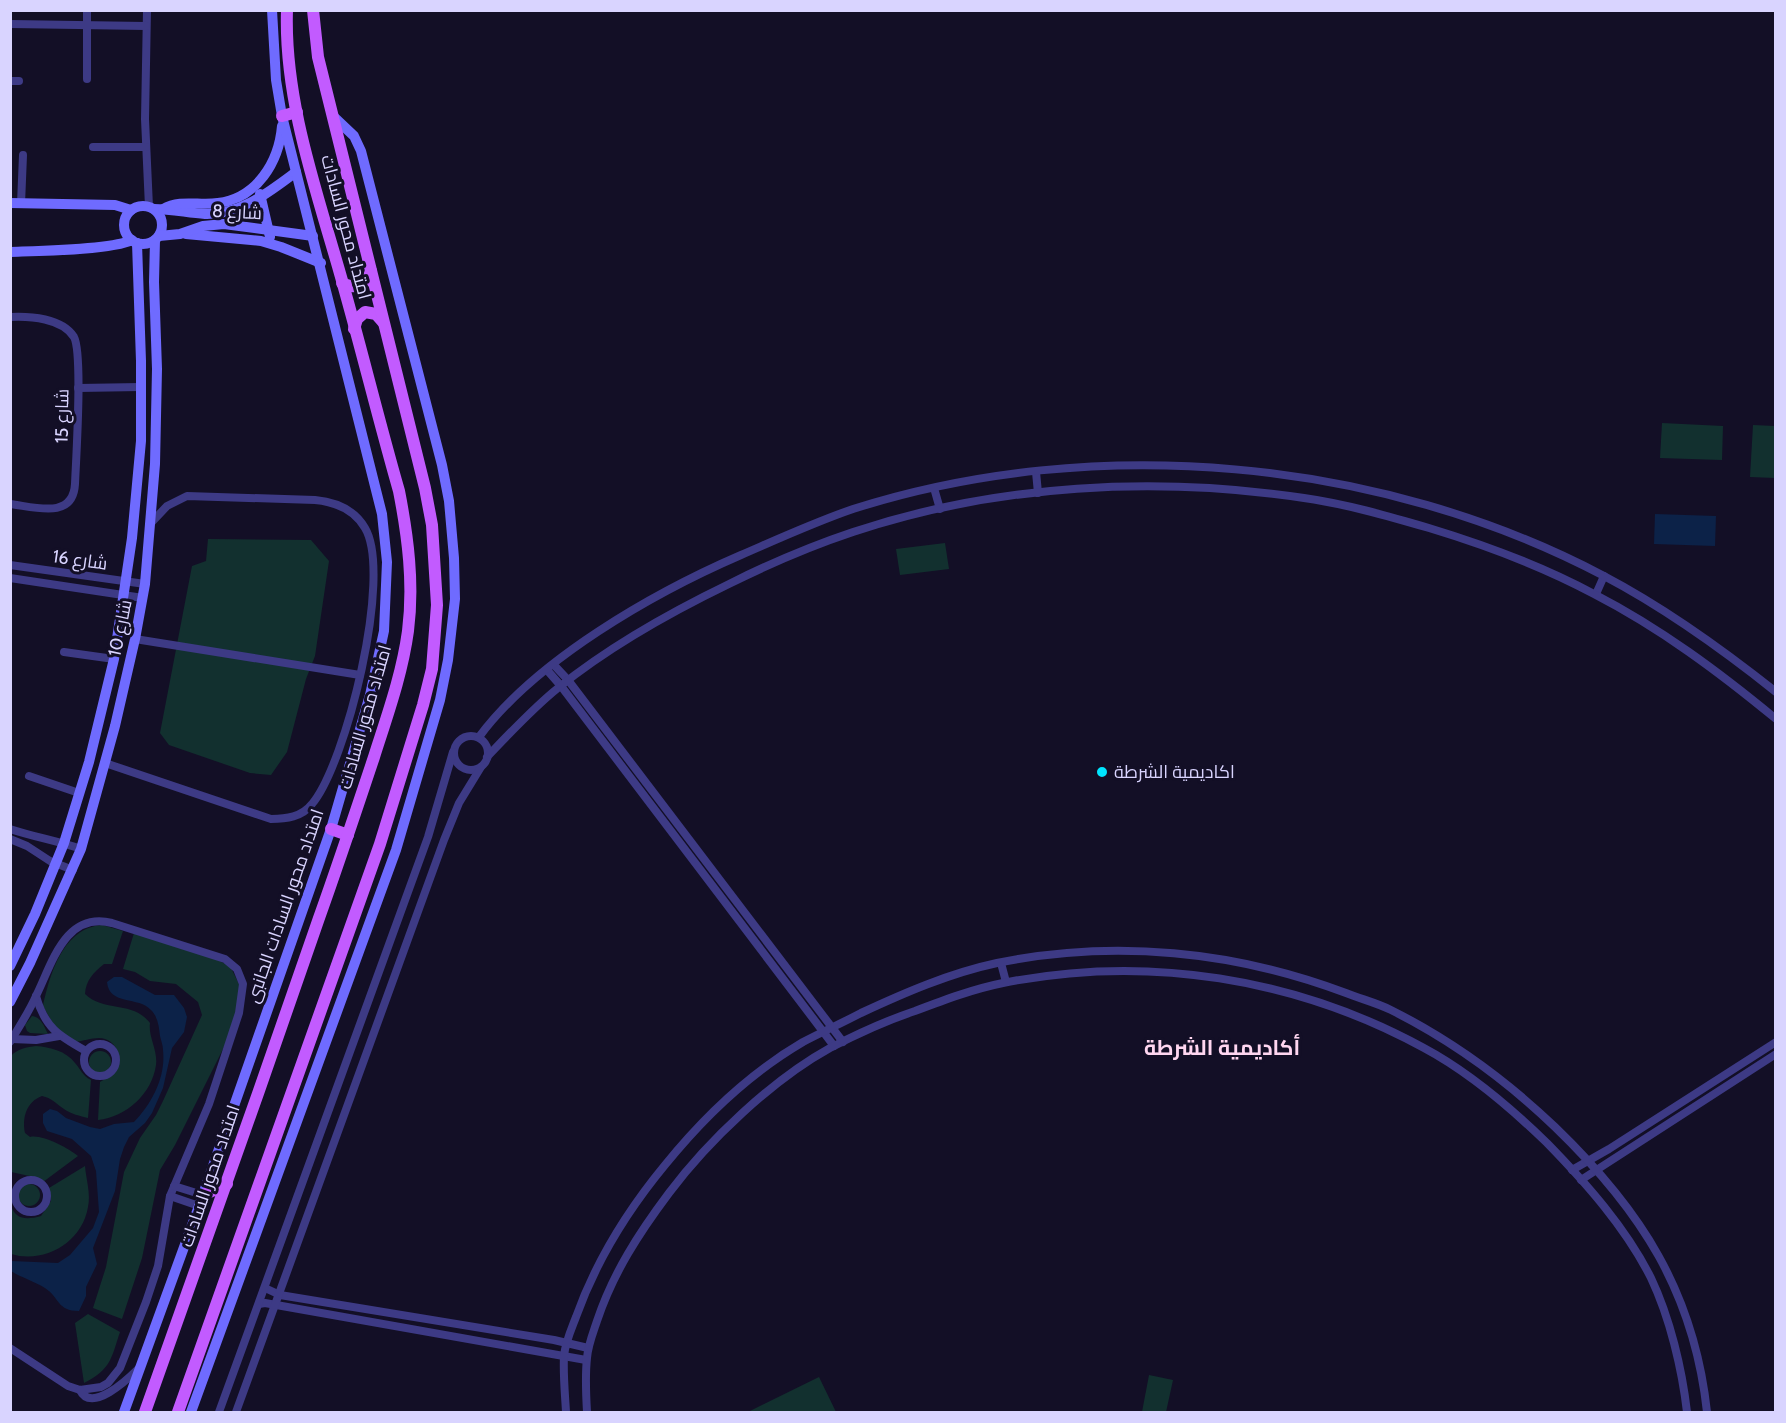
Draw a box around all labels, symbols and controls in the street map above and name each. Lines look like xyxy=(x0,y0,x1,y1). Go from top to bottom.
street label: امتداد محور السادات xyxy=(316,152,376,302)
street label: شارع 8 xyxy=(211,200,262,225)
street label: شارع 15 xyxy=(51,389,74,443)
street label: شارع 16 xyxy=(51,545,109,576)
street label: شارع 10 xyxy=(103,598,138,659)
street label: امتداد محور السادات xyxy=(334,642,396,792)
place label: اكاديمية الشرطة xyxy=(1114,761,1235,783)
marker: اكاديمية الشرطة xyxy=(1095,765,1109,779)
street label: امتداد محور السادات الجانبى xyxy=(241,806,329,1006)
district label: أكاديمية الشرطة xyxy=(1144,1034,1300,1060)
street label: امتداد محور السادات xyxy=(175,1102,245,1250)

